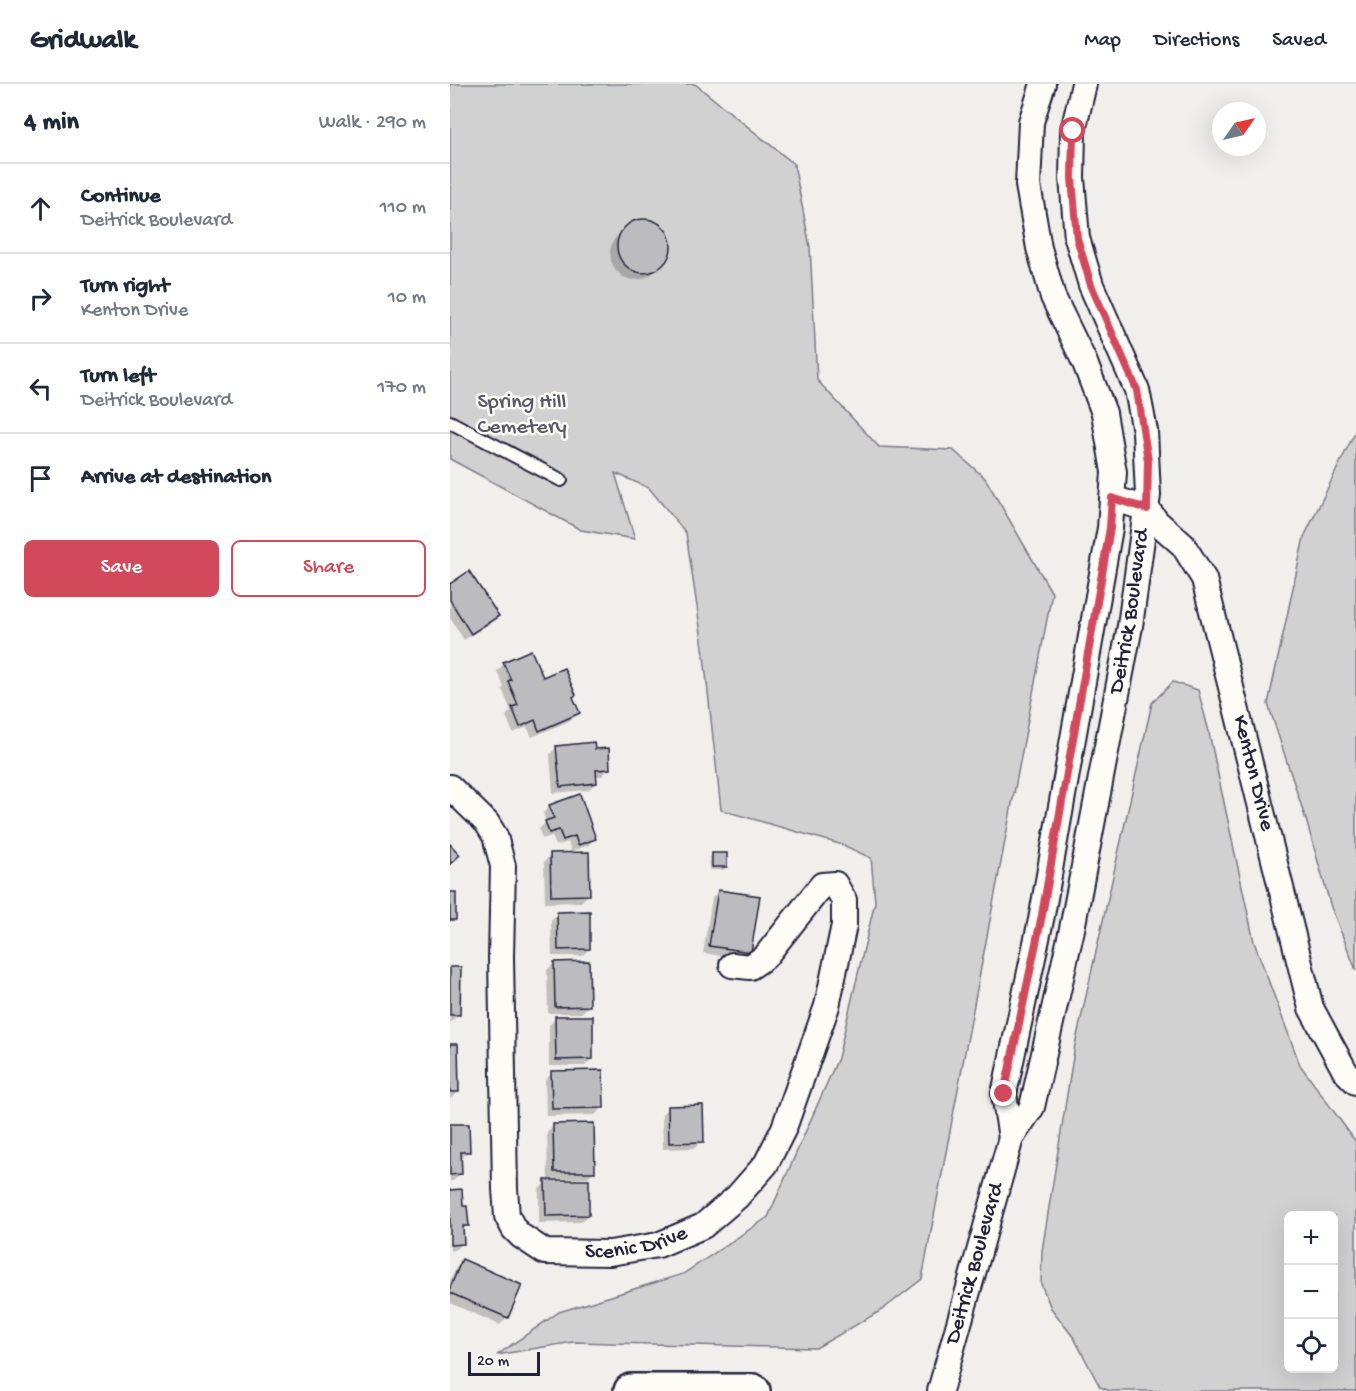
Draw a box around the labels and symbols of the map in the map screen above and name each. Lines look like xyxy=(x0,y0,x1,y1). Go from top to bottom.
north arrow xyxy=(1212,102,1266,156)
route start xyxy=(1059,117,1085,143)
park label: Spring Hill Cemetery xyxy=(477,390,567,441)
street label: Deitrick Boulevard xyxy=(1104,525,1156,698)
street label: Kenton Drive xyxy=(1226,713,1280,834)
route end xyxy=(990,1080,1016,1106)
street label: Deitrick Boulevard xyxy=(940,1178,1011,1349)
street label: Scenic Drive xyxy=(585,1221,692,1266)
scale bar xyxy=(468,1349,540,1376)

